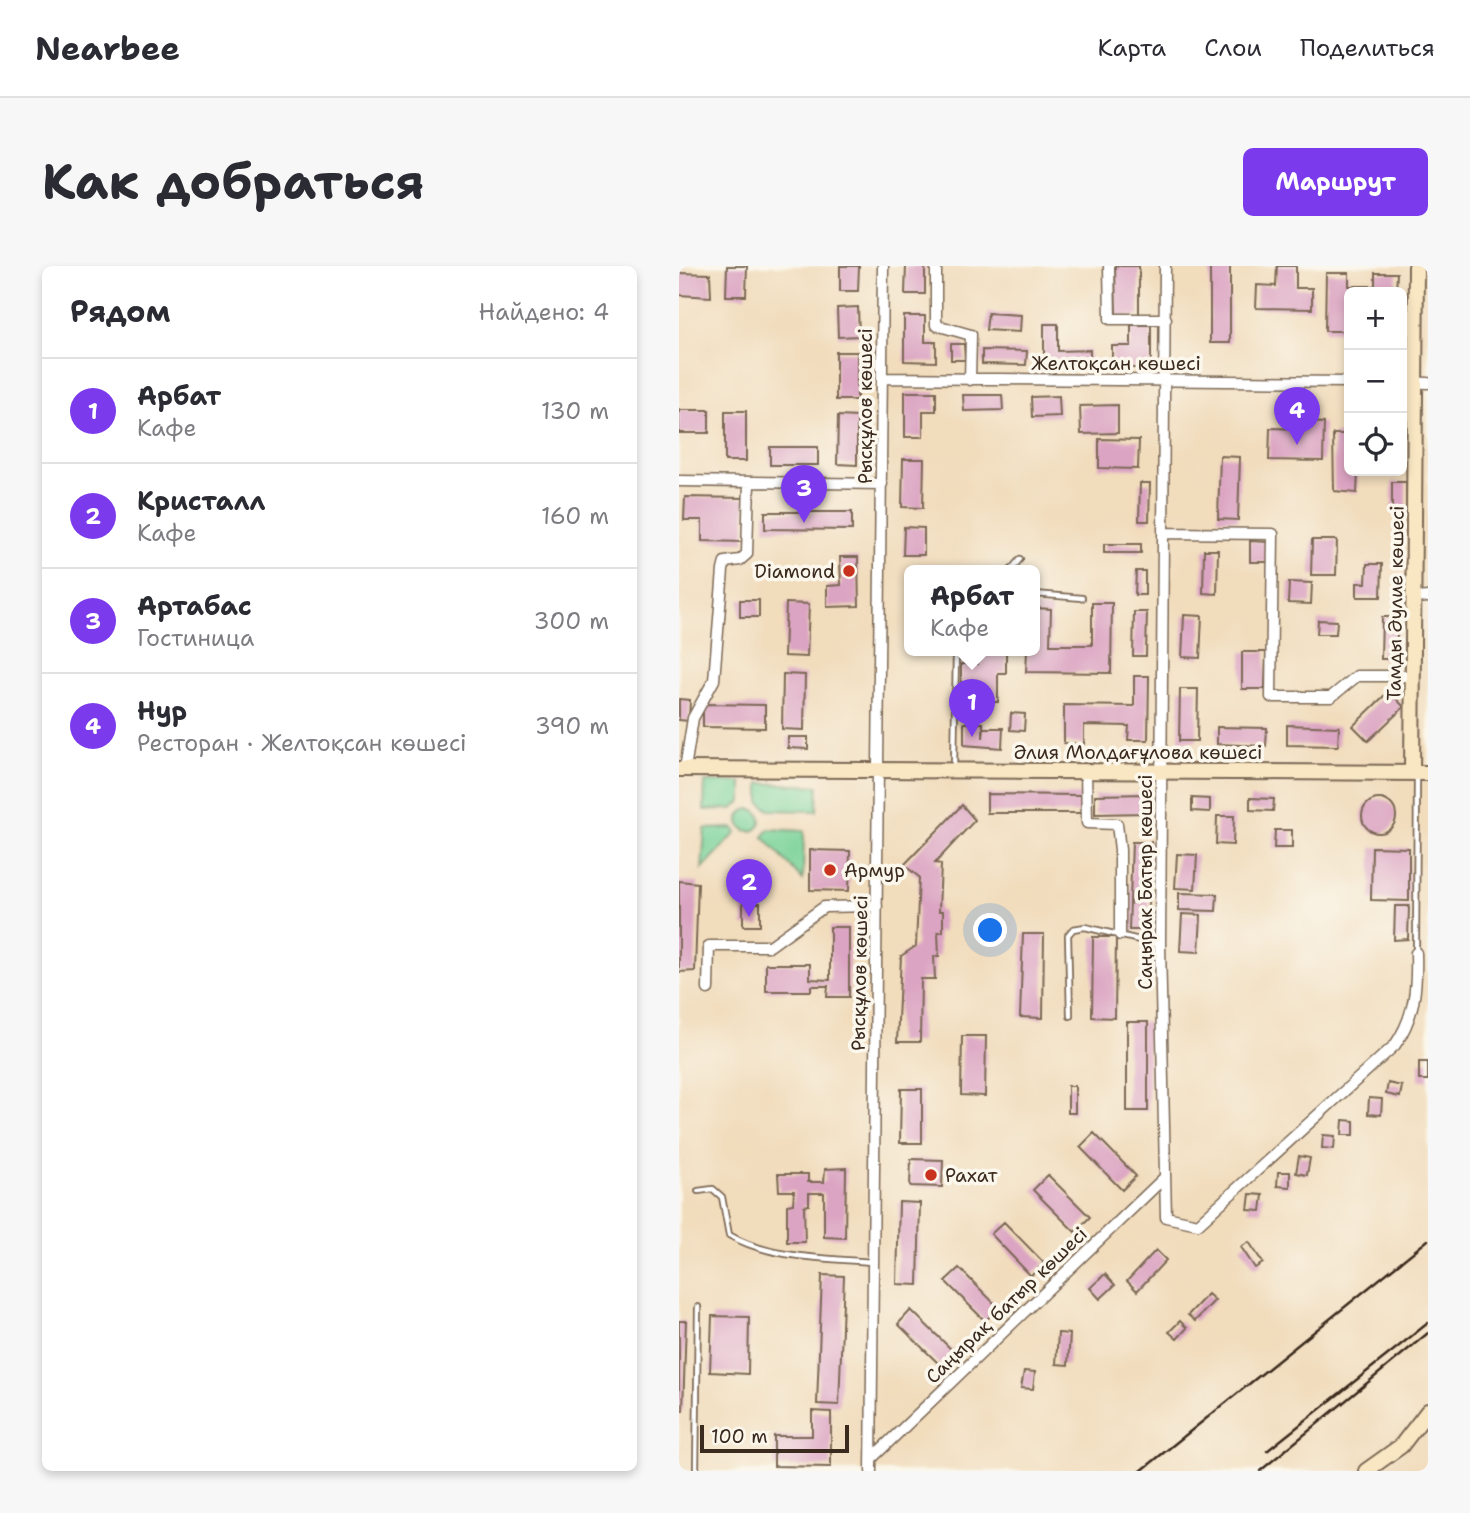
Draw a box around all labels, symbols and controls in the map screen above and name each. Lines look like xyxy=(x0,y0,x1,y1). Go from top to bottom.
text: Nearbee xyxy=(35,26,180,71)
text: Карта xyxy=(1098,32,1166,64)
text: Слои xyxy=(1204,32,1262,64)
text: Поделиться xyxy=(1300,32,1435,64)
button: Маршрут xyxy=(1243,148,1428,216)
text: Как добраться xyxy=(42,149,424,215)
map controls xyxy=(1344,287,1407,476)
button: + xyxy=(1344,287,1407,350)
text: Рядом xyxy=(70,291,170,332)
text: Найдено: 4 xyxy=(479,297,609,327)
street label: Рысқұлов көшесі xyxy=(853,328,878,484)
button: − xyxy=(1344,350,1407,413)
street label: Желтоқсан көшесі xyxy=(1031,351,1201,376)
text: Арбат xyxy=(137,378,221,413)
pin: 4 xyxy=(1274,387,1320,445)
text: 1 xyxy=(88,396,98,426)
text: 130 m xyxy=(541,396,609,426)
text: Кафе xyxy=(137,413,196,443)
button: locate xyxy=(1344,413,1407,476)
pin: 3 xyxy=(781,465,827,523)
text: Кристалл xyxy=(137,483,265,518)
text: 2 xyxy=(85,501,101,531)
text: 160 m xyxy=(541,501,609,531)
street label: Тамды Әулие көшесі xyxy=(1381,505,1410,701)
text: Кафе xyxy=(137,518,196,548)
place label: Diamond xyxy=(754,559,835,584)
marker: Diamond xyxy=(841,563,857,579)
popup xyxy=(904,565,1040,656)
text: Арбат xyxy=(930,578,1014,613)
text: Артабас xyxy=(137,588,252,623)
text: 3 xyxy=(85,606,101,636)
text: 300 m xyxy=(534,606,609,636)
text: Кафе xyxy=(930,613,989,643)
text: Гостиница xyxy=(137,623,254,653)
pin: 1 xyxy=(949,679,995,737)
text: Нур xyxy=(137,693,187,728)
text: 4 xyxy=(85,711,101,741)
text: 390 m xyxy=(535,711,609,741)
text: Ресторан · Желтоқсан көшесі xyxy=(137,728,467,758)
street label: Әлия Молдағұлова көшесі xyxy=(1014,740,1262,765)
street label: Саңырак Батыр көшесі xyxy=(1133,774,1158,990)
place label: Армур xyxy=(844,858,905,883)
pin: 2 xyxy=(726,859,772,917)
marker: Армур xyxy=(822,862,838,878)
street label: Рысқұлов көшесі xyxy=(846,895,873,1051)
your location xyxy=(973,913,1007,947)
place label: Рахат xyxy=(945,1163,998,1188)
marker: Рахат xyxy=(923,1167,939,1183)
street label: Саңырақ батыр көшесі xyxy=(920,1222,1093,1389)
scale bar xyxy=(700,1422,849,1454)
text: 100 m xyxy=(711,1424,768,1449)

